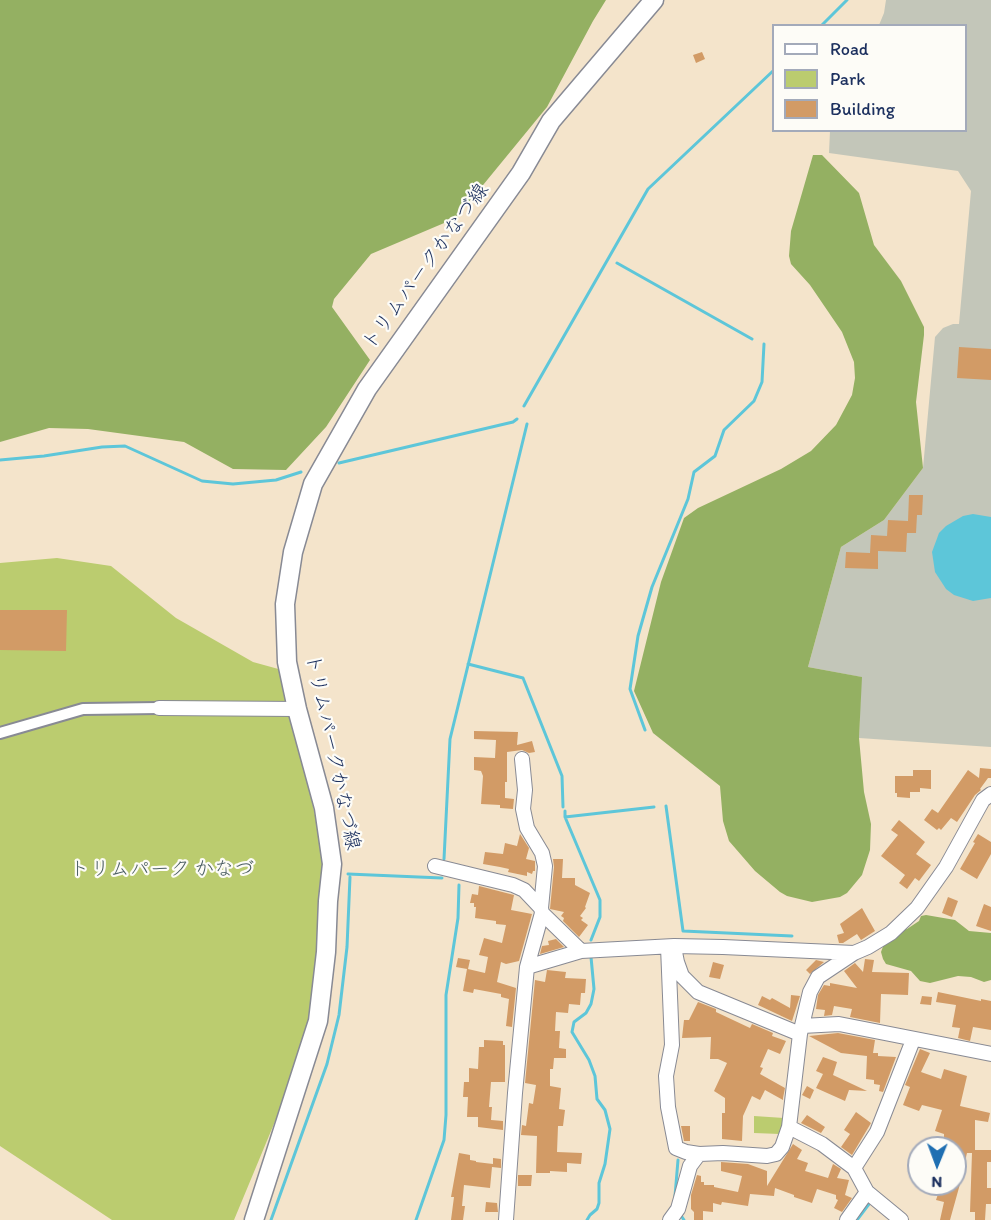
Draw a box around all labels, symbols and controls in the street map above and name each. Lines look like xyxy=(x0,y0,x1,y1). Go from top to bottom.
legend xyxy=(772,24,967,132)
text: Road xyxy=(830,38,869,60)
text: Park xyxy=(830,68,865,90)
text: Building xyxy=(830,98,895,120)
street label: トリムパークかなづ線 xyxy=(358,179,494,355)
street label: トリムパークかなづ線 xyxy=(299,652,365,852)
park label: トリムパーク かなづ xyxy=(70,858,254,882)
north arrow xyxy=(907,1136,967,1196)
text: N xyxy=(931,1173,942,1192)

